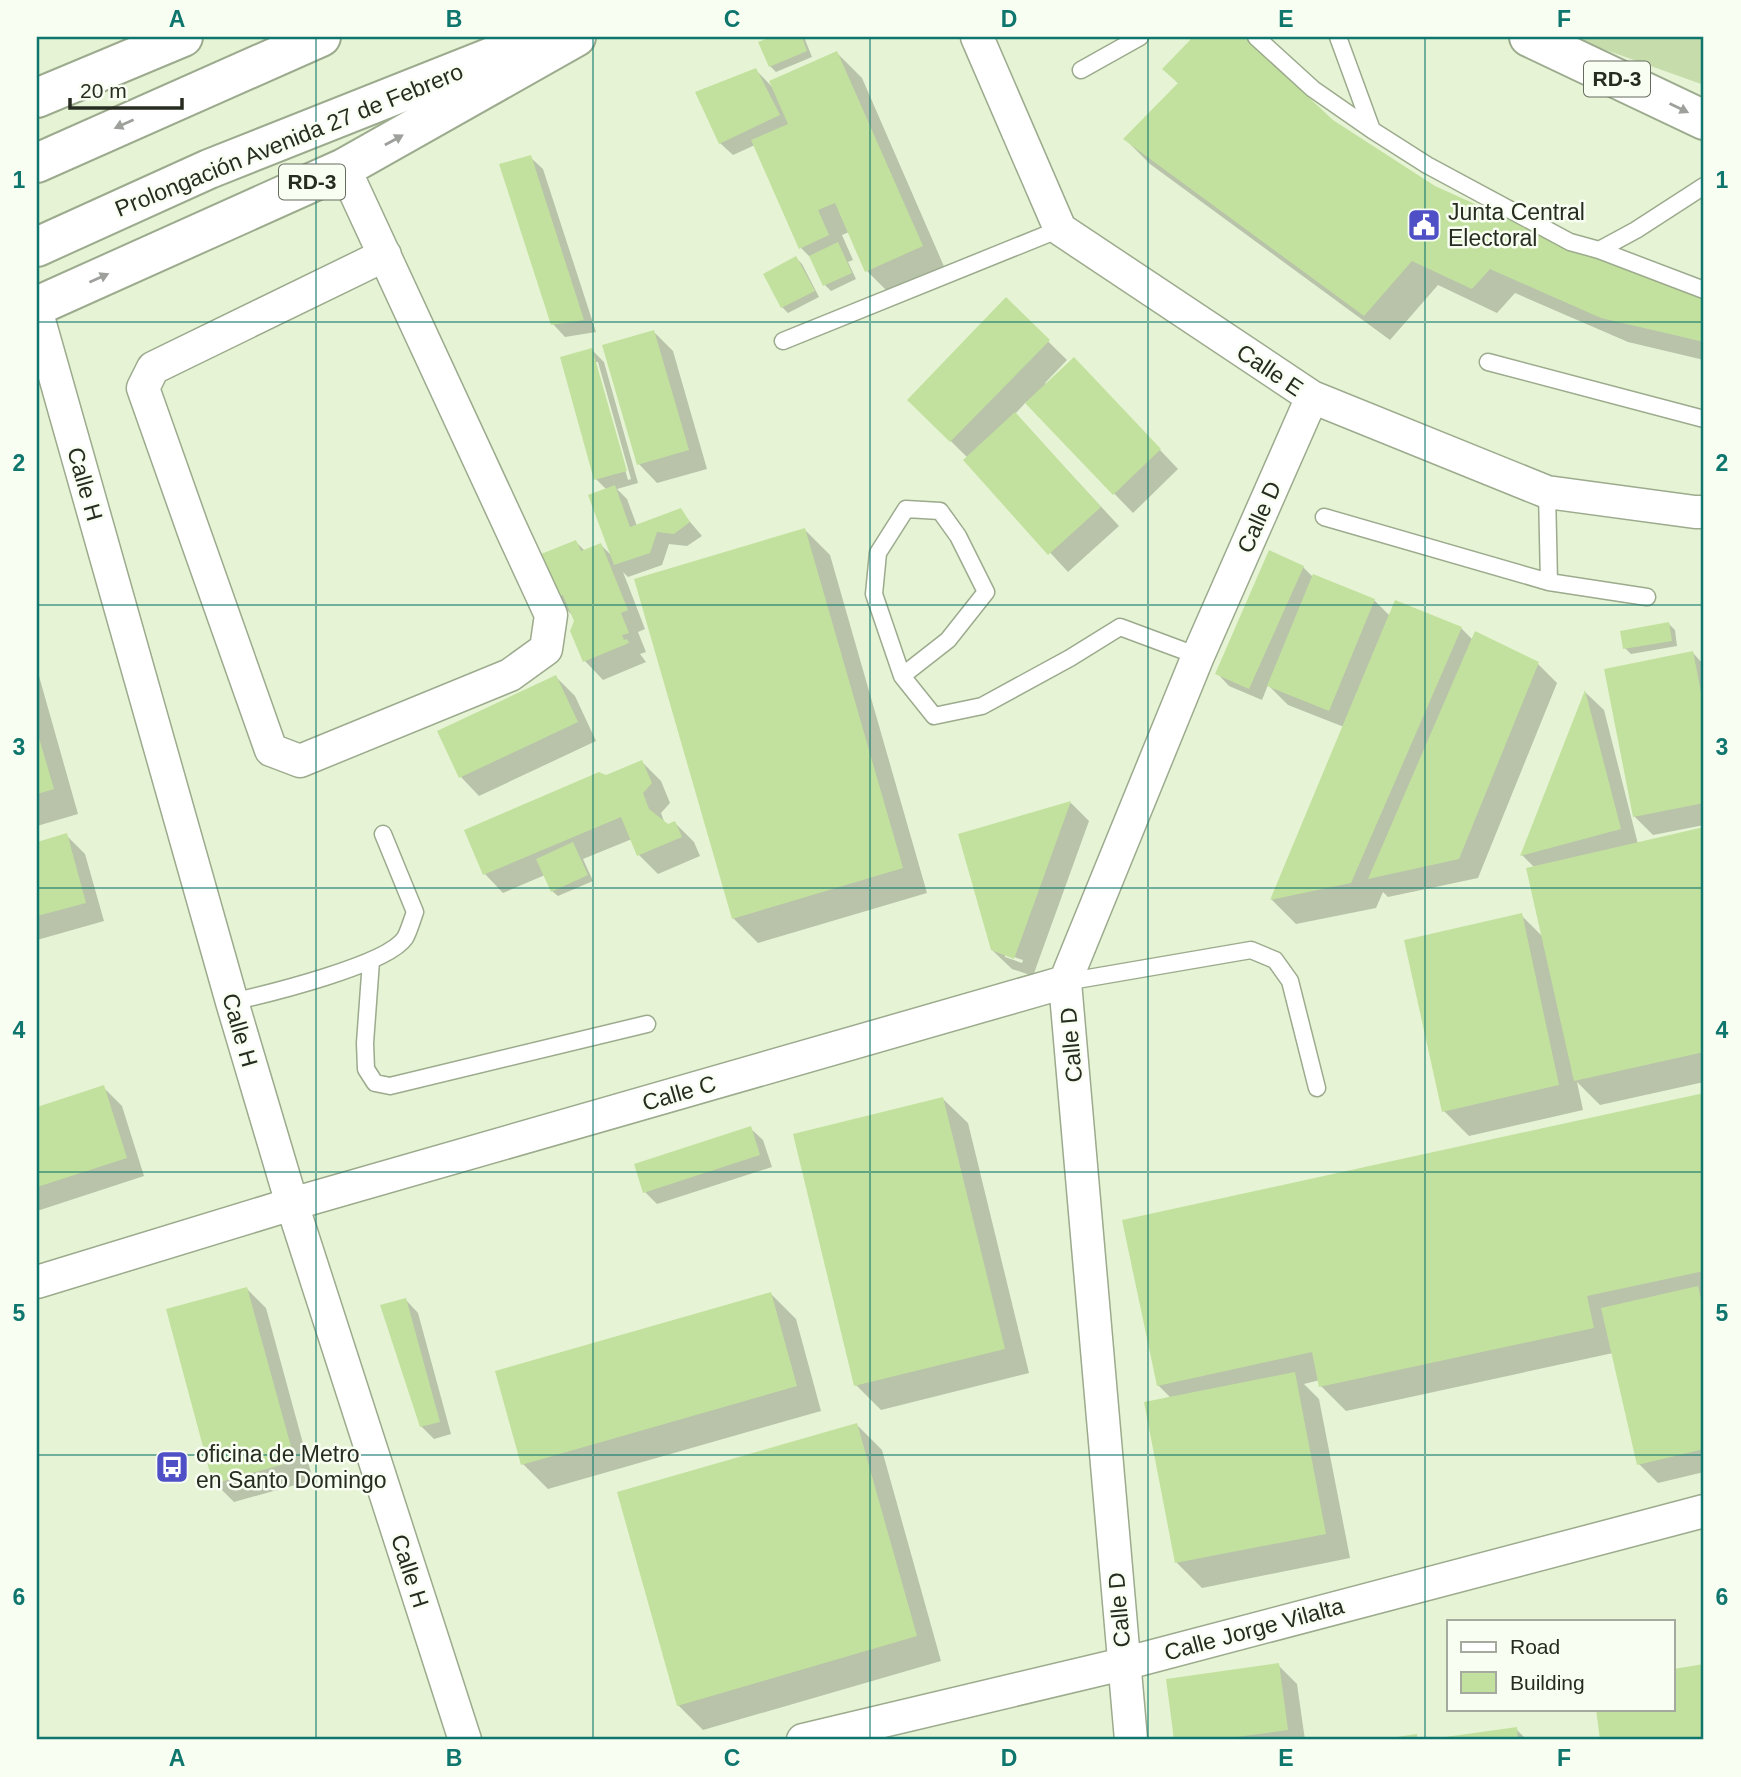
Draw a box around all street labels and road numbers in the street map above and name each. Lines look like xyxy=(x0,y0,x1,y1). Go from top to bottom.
street label: Prolongación Avenida 27 de Febrero xyxy=(111,58,467,222)
road number: RD-3 xyxy=(1584,62,1650,96)
road number: RD-3 xyxy=(279,164,345,200)
street label: Calle E xyxy=(1232,338,1308,402)
street label: Calle H xyxy=(62,444,108,524)
street label: Calle D xyxy=(1232,477,1286,557)
street label: Calle H xyxy=(217,990,263,1070)
street label: Calle D xyxy=(1055,1006,1087,1084)
street label: Calle C xyxy=(639,1070,719,1116)
street label: Calle H xyxy=(386,1531,434,1611)
street label: Calle D xyxy=(1103,1571,1135,1649)
street label: Calle Jorge Vilalta xyxy=(1161,1592,1347,1665)

